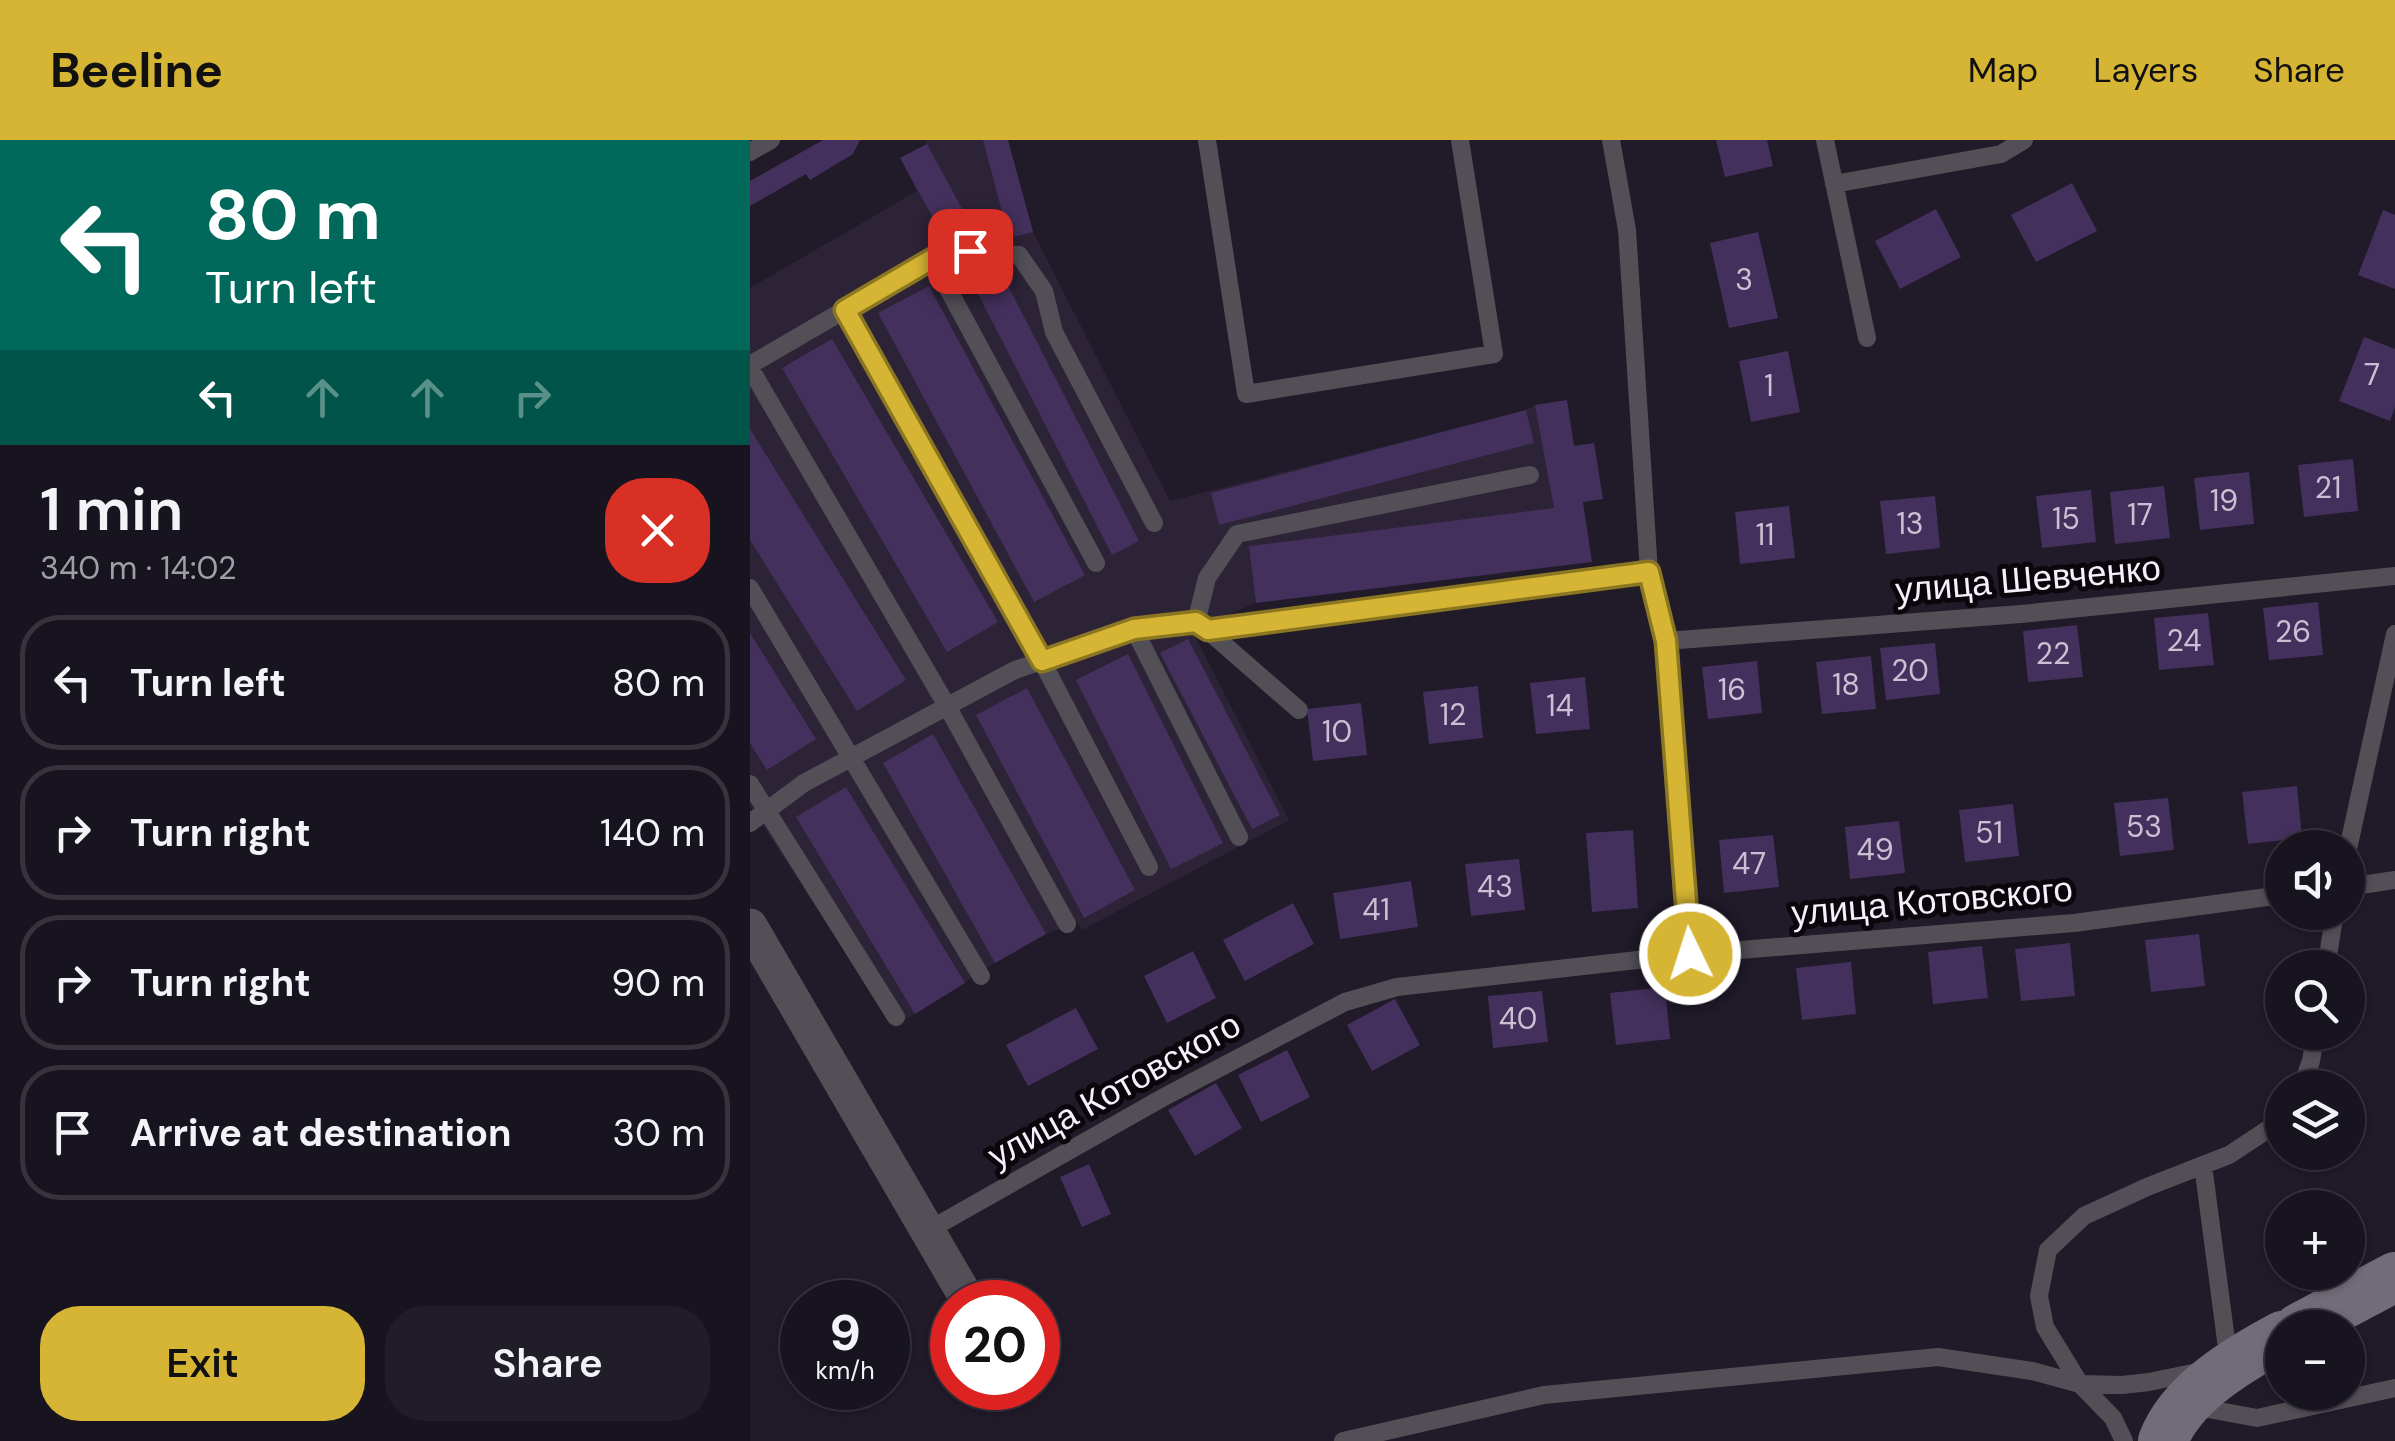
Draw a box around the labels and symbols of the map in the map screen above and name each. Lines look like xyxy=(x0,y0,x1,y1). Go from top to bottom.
pin xyxy=(928,209,1013,294)
house number: 3 xyxy=(1735,260,1753,299)
house number: 7 xyxy=(2364,355,2380,394)
house number: 1 xyxy=(1764,366,1774,405)
house number: 21 xyxy=(2315,468,2341,507)
house number: 19 xyxy=(2210,481,2238,520)
house number: 17 xyxy=(2127,495,2153,534)
house number: 15 xyxy=(2052,499,2080,538)
house number: 13 xyxy=(1896,504,1924,543)
house number: 11 xyxy=(1756,515,1774,554)
street label: улица Шевченко xyxy=(1893,544,2163,614)
house number: 26 xyxy=(2275,612,2311,651)
house number: 24 xyxy=(2167,621,2201,660)
house number: 22 xyxy=(2036,634,2070,673)
house number: 20 xyxy=(1891,651,1929,690)
house number: 18 xyxy=(1832,665,1860,704)
house number: 16 xyxy=(1718,670,1746,709)
house number: 14 xyxy=(1546,686,1574,725)
house number: 12 xyxy=(1440,695,1466,734)
house number: 10 xyxy=(1322,712,1352,751)
house number: 53 xyxy=(2126,807,2162,846)
house number: 51 xyxy=(1975,813,2003,852)
house number: 49 xyxy=(1856,830,1894,869)
house number: 47 xyxy=(1732,844,1766,883)
street label: улица Котовского xyxy=(1790,866,2074,936)
house number: 43 xyxy=(1477,867,1513,906)
house number: 41 xyxy=(1362,890,1390,929)
position arrow xyxy=(1638,902,1742,1006)
house number: 40 xyxy=(1499,999,1537,1038)
street label: улица Котовского xyxy=(980,1002,1248,1178)
speed limit sign: 20 xyxy=(930,1280,1060,1410)

